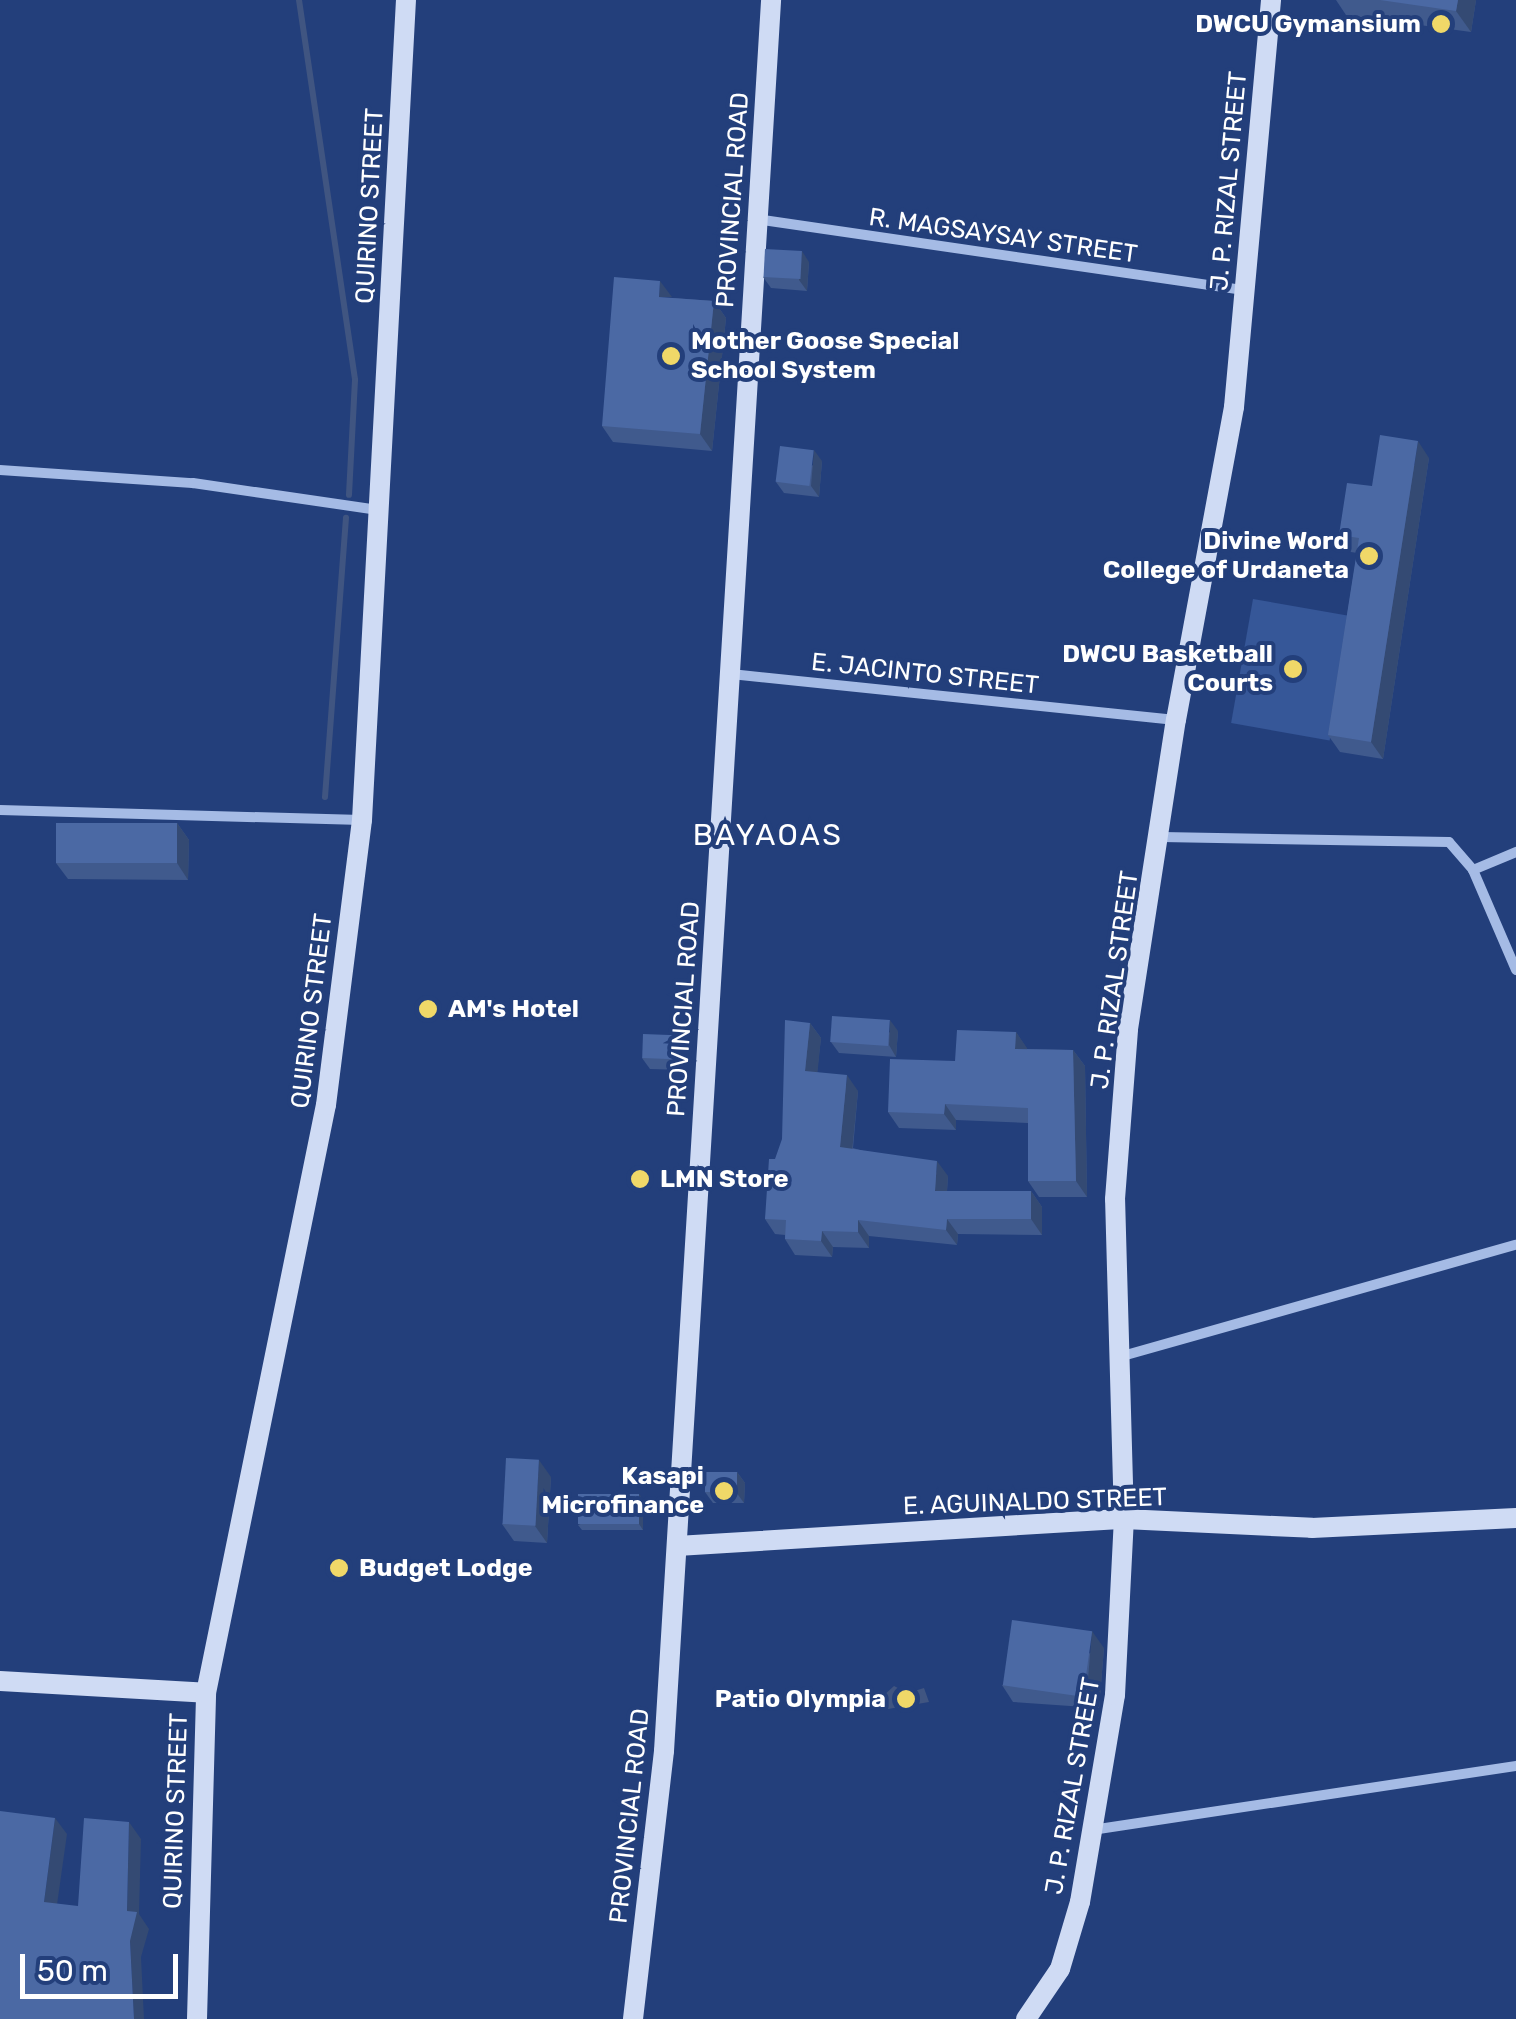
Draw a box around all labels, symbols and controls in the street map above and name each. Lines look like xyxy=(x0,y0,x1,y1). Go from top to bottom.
place label: DWCU Gymansium xyxy=(1195,9,1421,39)
marker: DWCU Gymansium xyxy=(1430,13,1452,35)
street label: J. P. RIZAL STREET xyxy=(1204,70,1254,292)
street label: PROVINCIAL ROAD xyxy=(710,91,756,309)
street label: QUIRINO STREET xyxy=(350,107,390,305)
street label: R. MAGSAYSAY STREET xyxy=(867,202,1139,270)
place label: Mother Goose Special School System xyxy=(691,327,960,386)
marker: Mother Goose Special School System xyxy=(660,345,682,367)
place label: Divine Word College of Urdaneta xyxy=(1102,527,1349,586)
marker: Divine Word College of Urdaneta xyxy=(1358,545,1380,567)
place label: DWCU Basketball Courts xyxy=(1062,640,1273,699)
street label: E. JACINTO STREET xyxy=(810,647,1040,701)
marker: DWCU Basketball Courts xyxy=(1282,658,1304,680)
district label: BAYAOAS xyxy=(693,817,843,853)
street label: J. P. RIZAL STREET xyxy=(1085,869,1145,1091)
street label: PROVINCIAL ROAD xyxy=(661,900,707,1118)
street label: QUIRINO STREET xyxy=(285,912,339,1110)
place label: AM's Hotel xyxy=(448,994,579,1024)
marker: AM's Hotel xyxy=(417,998,439,1020)
place label: LMN Store xyxy=(660,1164,789,1194)
marker: LMN Store xyxy=(629,1168,651,1190)
place label: Kasapi Microfinance xyxy=(542,1462,704,1521)
marker: Kasapi Microfinance xyxy=(713,1480,735,1502)
street label: E. AGUINALDO STREET xyxy=(902,1482,1168,1522)
place label: Budget Lodge xyxy=(359,1553,533,1583)
marker: Budget Lodge xyxy=(328,1557,350,1579)
street label: J. P. RIZAL STREET xyxy=(1039,1675,1107,1897)
place label: Patio Olympia xyxy=(715,1684,886,1714)
marker: Patio Olympia xyxy=(895,1688,917,1710)
street label: PROVINCIAL ROAD xyxy=(604,1707,656,1925)
street label: QUIRINO STREET xyxy=(158,1713,194,1909)
scale bar xyxy=(25,1934,182,1996)
text: 50 m xyxy=(37,1953,108,1989)

